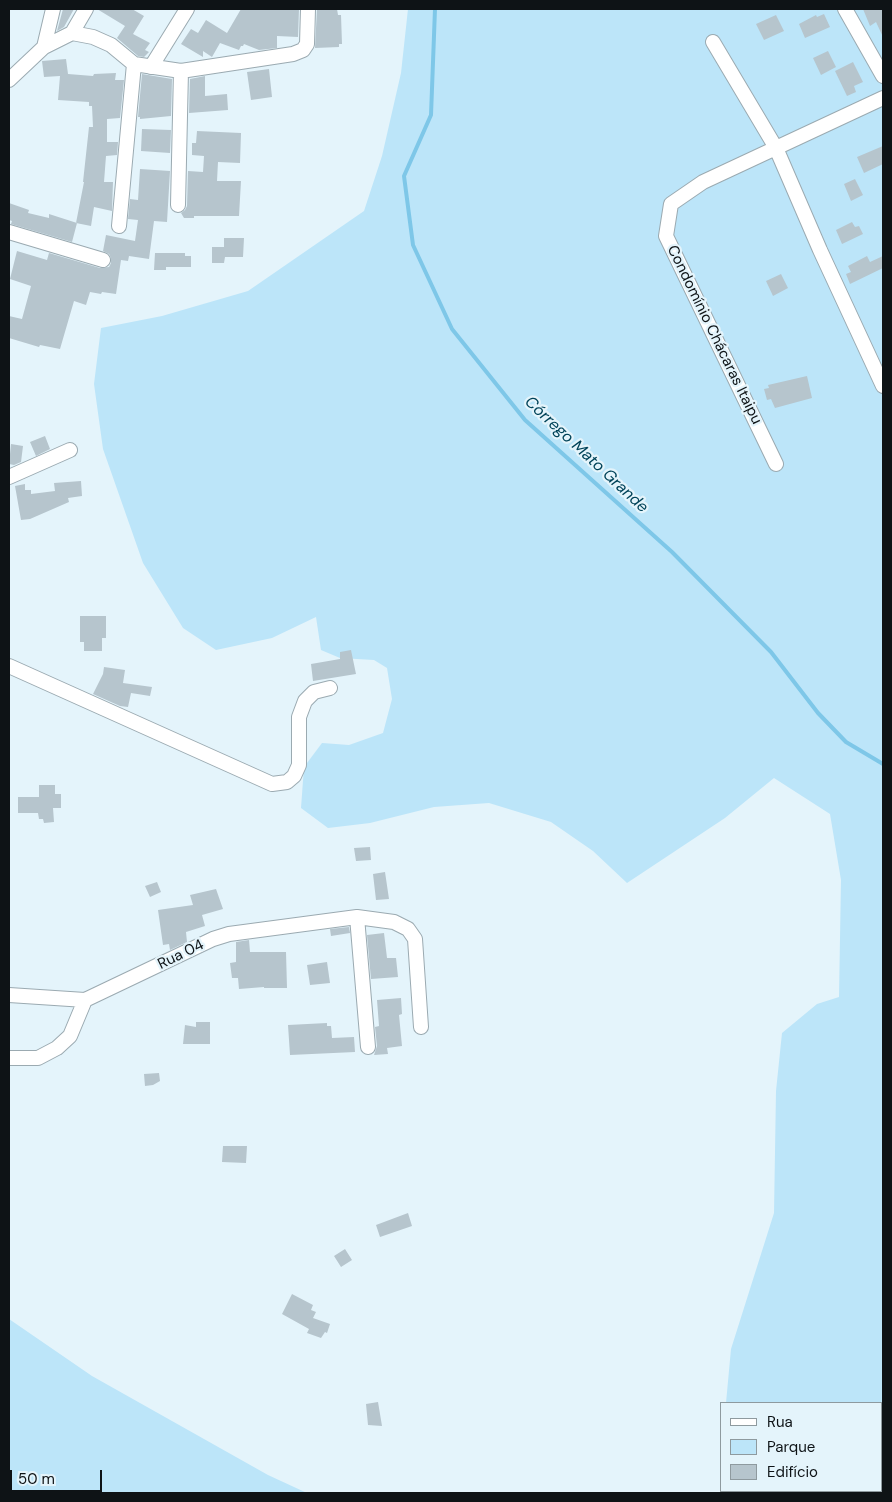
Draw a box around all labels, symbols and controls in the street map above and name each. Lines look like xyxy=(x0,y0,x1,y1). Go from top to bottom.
street label: Condomínio Chácaras Itaipu xyxy=(663,243,765,427)
water label: Córrego Mato Grande xyxy=(520,393,652,517)
street label: Rua 04 xyxy=(155,936,207,974)
legend xyxy=(720,1402,882,1492)
text: Rua xyxy=(767,1412,793,1432)
text: Parque xyxy=(767,1437,815,1457)
scale bar xyxy=(12,1460,105,1492)
text: Edifício xyxy=(767,1462,818,1482)
text: 50 m xyxy=(18,1469,55,1489)

